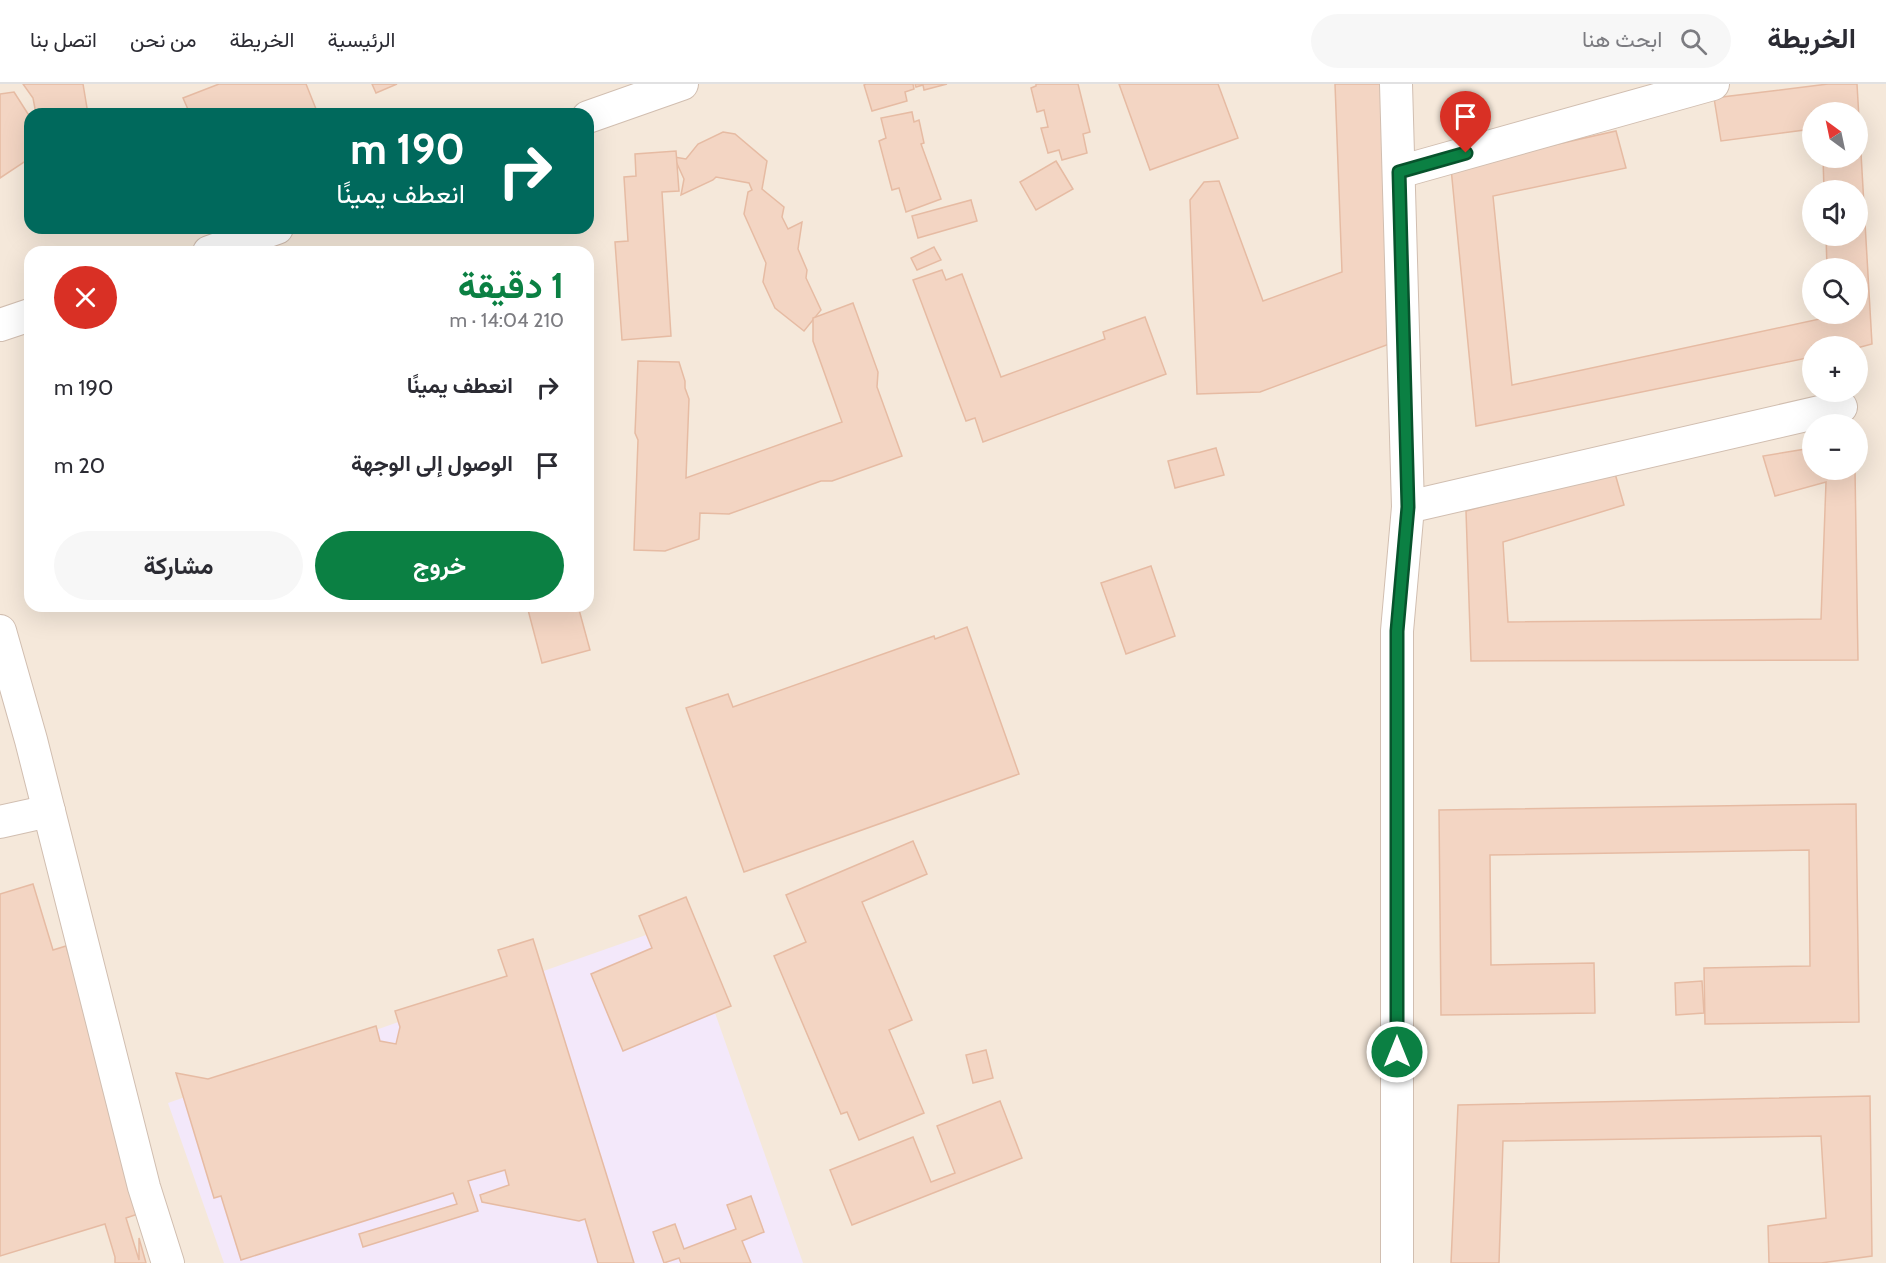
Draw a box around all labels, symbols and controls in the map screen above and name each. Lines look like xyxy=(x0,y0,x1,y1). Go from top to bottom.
search box xyxy=(1311,14,1731,68)
text: الخريطة xyxy=(1767,21,1856,55)
icon: search xyxy=(1677,25,1710,58)
text: ابحث هنا xyxy=(1582,26,1662,53)
text: اتصل بنا xyxy=(30,27,97,52)
text: من نحن xyxy=(130,27,196,52)
text: الخريطة xyxy=(229,27,294,52)
text: الرئيسية xyxy=(327,27,395,52)
pin xyxy=(1440,91,1491,153)
icon: arrive xyxy=(1449,100,1482,133)
north arrow xyxy=(1802,102,1868,168)
map controls xyxy=(1802,102,1868,480)
text: 190 m xyxy=(350,123,465,175)
icon: right xyxy=(486,132,564,210)
text: انعطف يمينًا xyxy=(336,177,465,210)
button: sound xyxy=(1802,180,1868,246)
button: search xyxy=(1802,258,1868,324)
text: 1 دقيقة xyxy=(458,263,564,307)
button: close xyxy=(54,266,117,329)
text: 210 m · 14:04 xyxy=(449,308,564,332)
button: + xyxy=(1802,336,1868,402)
icon: right xyxy=(531,371,564,404)
text: انعطف يمينًا xyxy=(407,372,513,399)
text: 190 m xyxy=(54,374,113,401)
button: − xyxy=(1802,414,1868,480)
icon: arrive xyxy=(531,449,564,482)
text: الوصول إلى الوجهة xyxy=(351,450,513,477)
text: 20 m xyxy=(54,452,105,479)
button: مشاركة xyxy=(54,531,303,600)
button: خروج xyxy=(315,531,564,600)
position arrow xyxy=(1365,1020,1429,1084)

